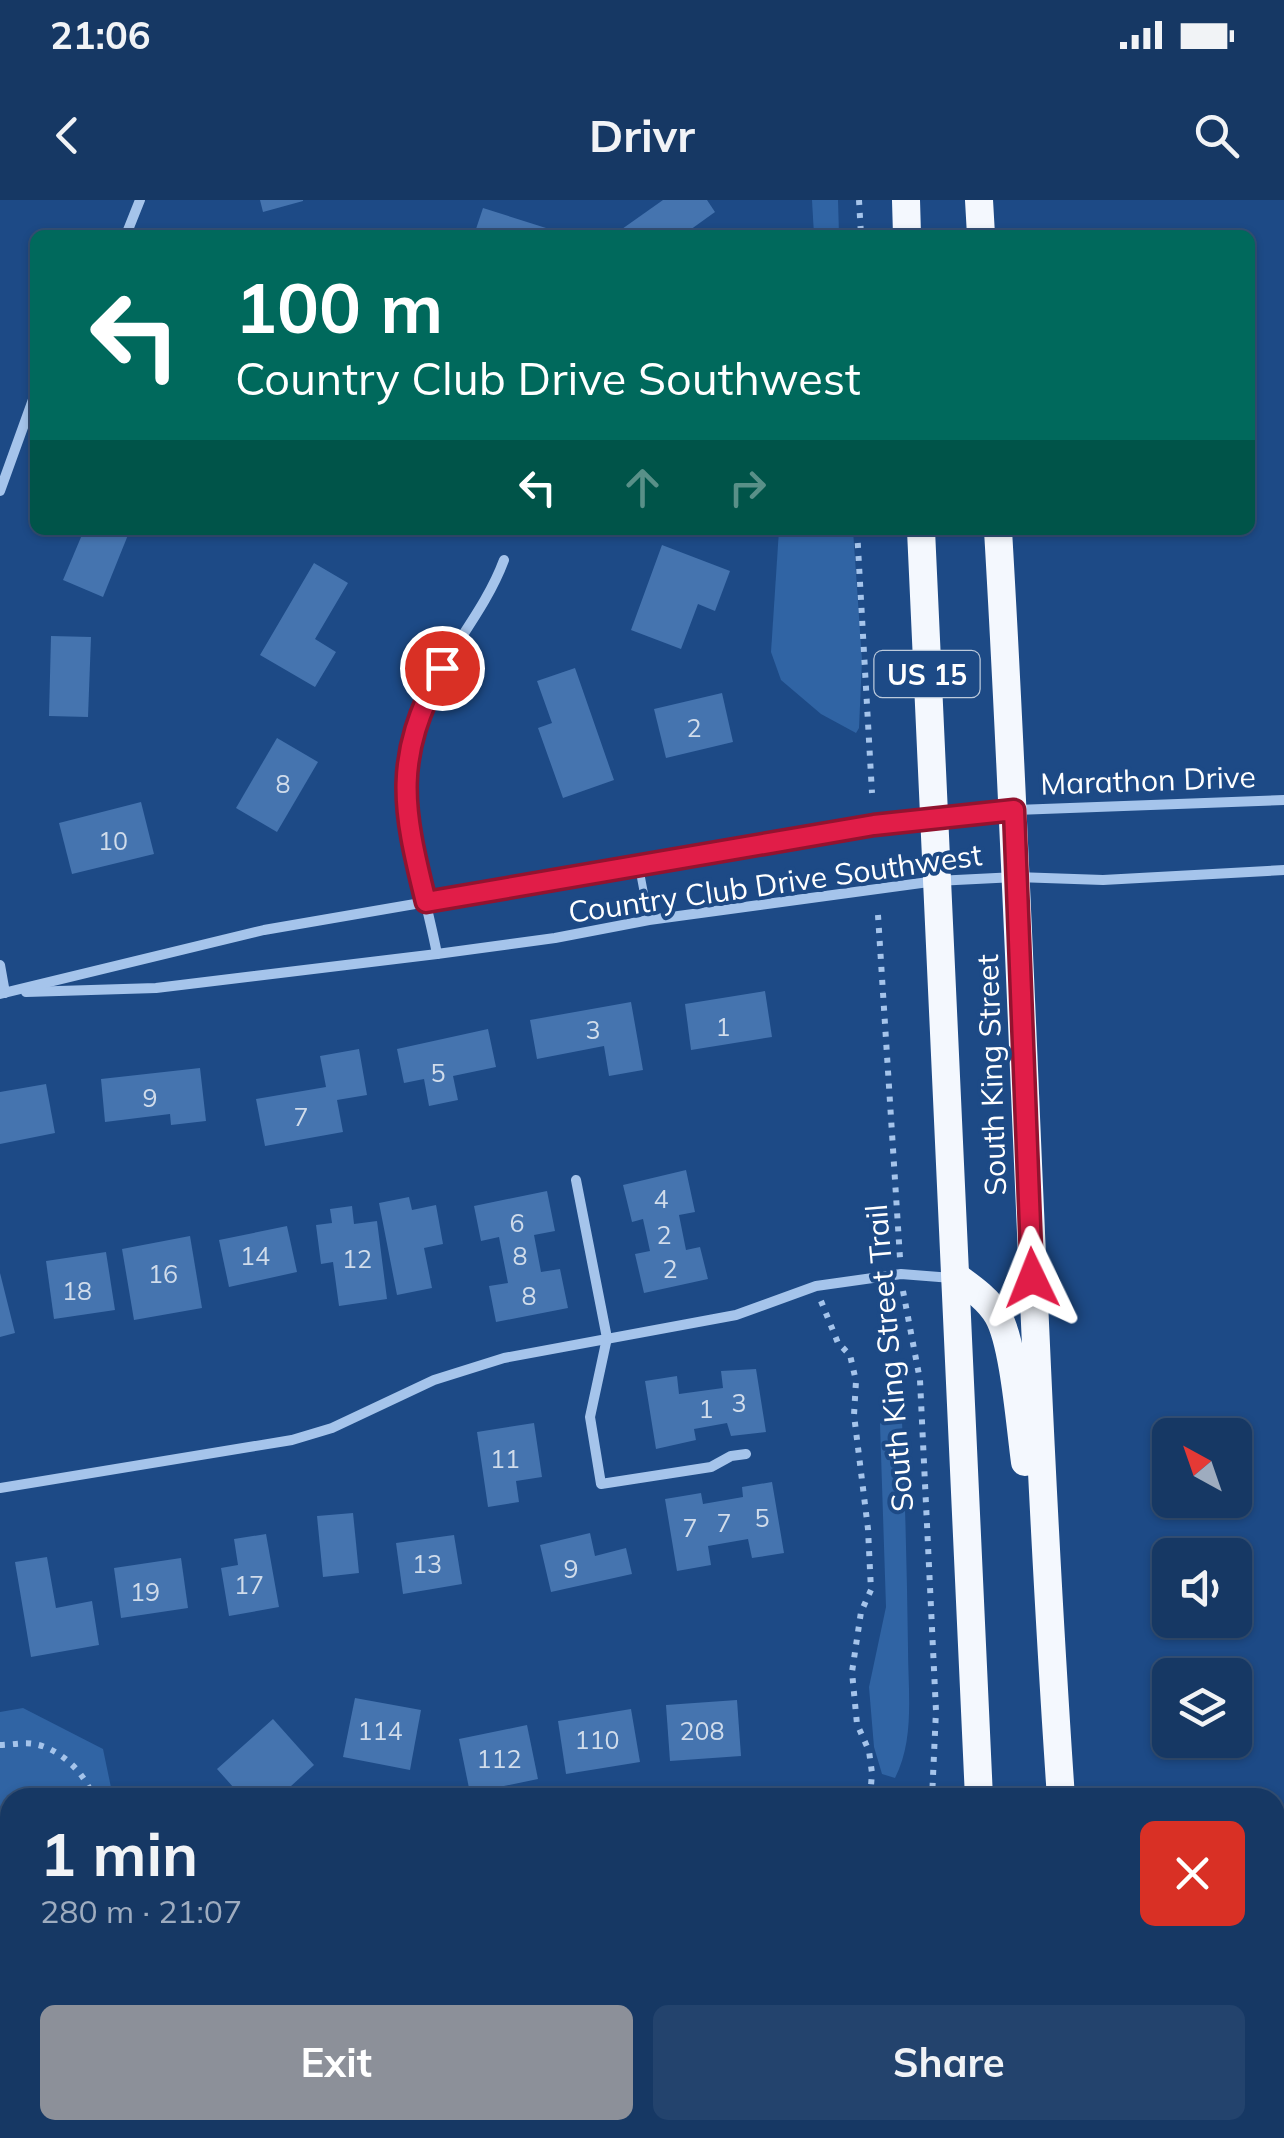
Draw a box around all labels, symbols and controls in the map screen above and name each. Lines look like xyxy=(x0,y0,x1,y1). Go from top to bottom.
text: 21:06 xyxy=(50,11,151,59)
text: Drivr xyxy=(589,107,695,163)
icon: back xyxy=(40,108,95,163)
icon: search xyxy=(1189,108,1244,163)
text: 100 m xyxy=(235,263,443,351)
icon: left xyxy=(70,270,200,400)
text: Country Club Drive Southwest xyxy=(235,350,861,406)
icon: left xyxy=(510,460,565,515)
icon: ahead xyxy=(615,460,670,515)
icon: right xyxy=(720,460,775,515)
pin xyxy=(400,626,485,711)
icon: arrive xyxy=(415,641,470,696)
road number: US 15 xyxy=(874,651,980,697)
house number: 2 xyxy=(686,712,702,743)
street label: Marathon Drive xyxy=(1040,757,1256,803)
house number: 8 xyxy=(275,768,291,799)
house number: 10 xyxy=(98,825,128,856)
street label: Country Club Drive Southwest xyxy=(566,835,984,931)
street label: South King Street xyxy=(968,954,1014,1196)
house number: 1 xyxy=(715,1011,731,1042)
house number: 3 xyxy=(585,1014,601,1045)
house number: 5 xyxy=(430,1057,446,1088)
house number: 9 xyxy=(142,1082,158,1113)
house number: 7 xyxy=(293,1101,309,1132)
house number: 4 xyxy=(653,1183,669,1214)
street label: South King Street Trail xyxy=(857,1203,921,1513)
house number: 6 xyxy=(509,1207,525,1238)
house number: 2 xyxy=(656,1219,672,1250)
position arrow xyxy=(980,1226,1084,1330)
house number: 14 xyxy=(240,1240,270,1271)
house number: 8 xyxy=(512,1240,528,1271)
house number: 12 xyxy=(342,1243,372,1274)
house number: 2 xyxy=(662,1253,678,1284)
house number: 16 xyxy=(148,1258,178,1289)
house number: 18 xyxy=(62,1275,92,1306)
house number: 8 xyxy=(521,1280,537,1311)
house number: 3 xyxy=(731,1387,747,1418)
house number: 1 xyxy=(698,1393,714,1424)
north arrow xyxy=(1152,1418,1252,1518)
map controls xyxy=(1152,1418,1252,1758)
house number: 11 xyxy=(490,1443,520,1474)
house number: 5 xyxy=(754,1502,770,1533)
house number: 7 xyxy=(716,1507,732,1538)
house number: 7 xyxy=(682,1512,698,1543)
button: sound xyxy=(1152,1538,1252,1638)
house number: 13 xyxy=(412,1548,442,1579)
house number: 9 xyxy=(563,1553,579,1584)
house number: 17 xyxy=(234,1569,264,1600)
house number: 19 xyxy=(130,1576,160,1607)
button: layers xyxy=(1152,1658,1252,1758)
house number: 114 xyxy=(357,1715,403,1746)
house number: 208 xyxy=(679,1715,725,1746)
house number: 110 xyxy=(574,1724,620,1755)
house number: 112 xyxy=(476,1743,522,1774)
text: 1 min xyxy=(40,1816,198,1891)
button: close xyxy=(1140,1821,1245,1926)
text: 280 m · 21:07 xyxy=(40,1891,242,1931)
button: Exit xyxy=(40,2005,633,2120)
button: Share xyxy=(653,2005,1245,2120)

